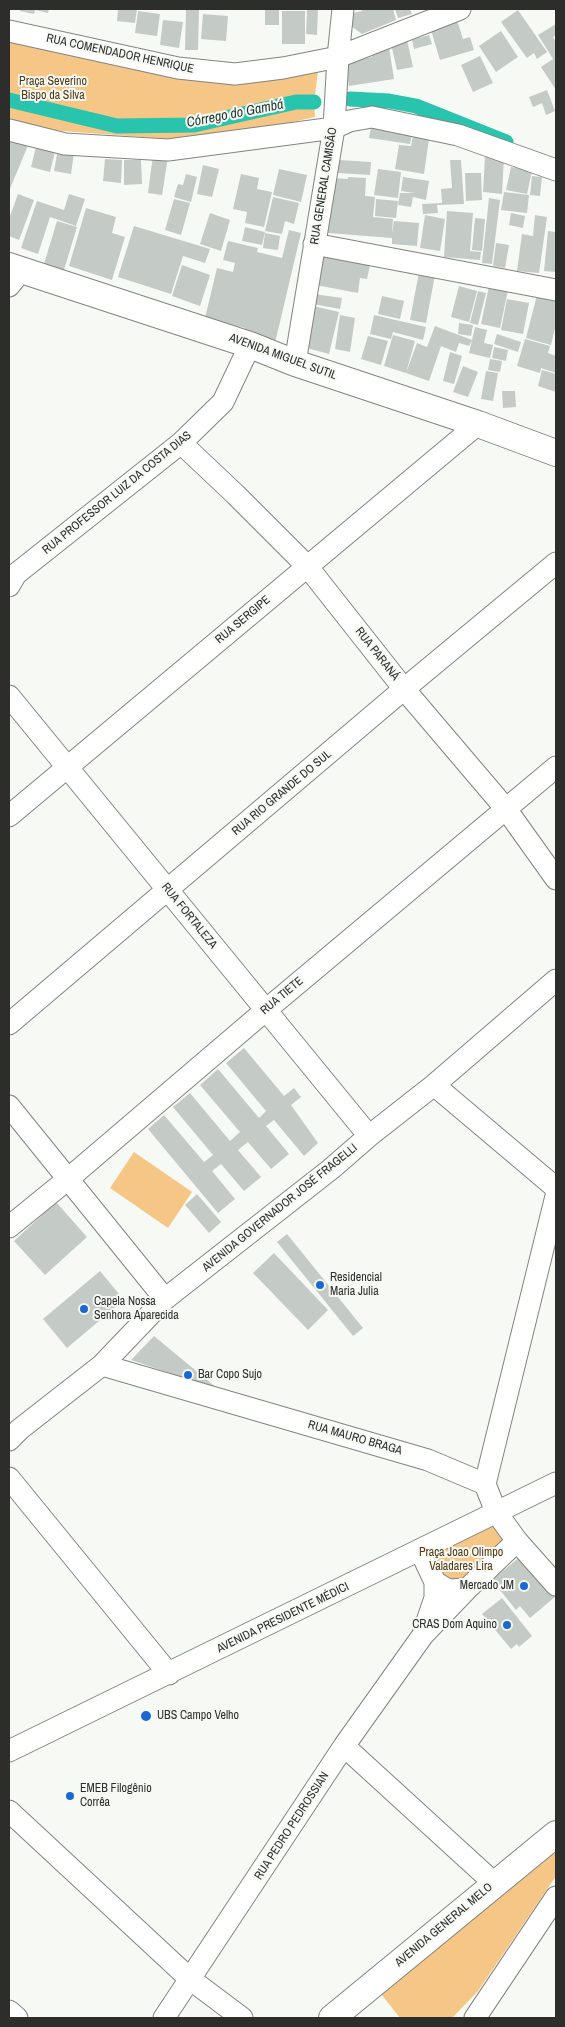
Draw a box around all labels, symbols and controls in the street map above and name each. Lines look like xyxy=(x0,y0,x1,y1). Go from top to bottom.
street label: RUA COMENDADOR HENRIQUE xyxy=(45,31,195,77)
park label: Praça Severino Bispo da Silva xyxy=(19,75,87,103)
water label: Córrego do Gambá xyxy=(185,96,285,132)
street label: RUA GENERAL CAMISÃO xyxy=(308,126,340,246)
street label: AVENIDA MIGUEL SUTIL xyxy=(227,331,339,383)
street label: RUA PROFESSOR LUIZ DA COSTA DIAS xyxy=(40,428,194,558)
street label: RUA SERGIPE xyxy=(213,593,273,647)
street label: RUA PARANÁ xyxy=(352,625,402,683)
street label: RUA RIO GRANDE DO SUL xyxy=(229,747,335,839)
street label: RUA FORTALEZA xyxy=(158,880,220,952)
street label: RUA TIETE xyxy=(258,974,306,1018)
street label: AVENIDA GOVERNADOR JOSÉ FRAGELLI xyxy=(200,1141,360,1275)
place label: Residencial Maria Julia xyxy=(330,1271,382,1299)
marker: Residencial Maria Julia xyxy=(314,1279,326,1291)
place label: Capela Nossa Senhora Aparecida xyxy=(94,1295,179,1323)
marker: Capela Nossa Senhora Aparecida xyxy=(78,1303,90,1315)
place label: Bar Copo Sujo xyxy=(198,1368,262,1382)
marker: Bar Copo Sujo xyxy=(182,1369,194,1381)
street label: RUA MAURO BRAGA xyxy=(306,1418,404,1458)
park label: Praça Joao Olimpo Valadares Lira xyxy=(419,1546,503,1574)
place label: Mercado JM xyxy=(460,1579,514,1593)
street label: AVENIDA PRESIDENTE MÉDICI xyxy=(215,1580,351,1656)
marker: Mercado JM xyxy=(518,1580,530,1592)
place label: CRAS Dom Aquino xyxy=(412,1618,497,1632)
marker: CRAS Dom Aquino xyxy=(501,1619,513,1631)
marker: UBS Campo Velho xyxy=(139,1709,153,1723)
place label: UBS Campo Velho xyxy=(157,1709,239,1723)
street label: RUA PEDRO PEDROSSIAN xyxy=(252,1769,332,1883)
place label: EMEB Filogênio Corrêa xyxy=(80,1782,152,1810)
marker: EMEB Filogênio Corrêa xyxy=(64,1790,76,1802)
street label: AVENIDA GENERAL MELO xyxy=(392,1880,496,1970)

